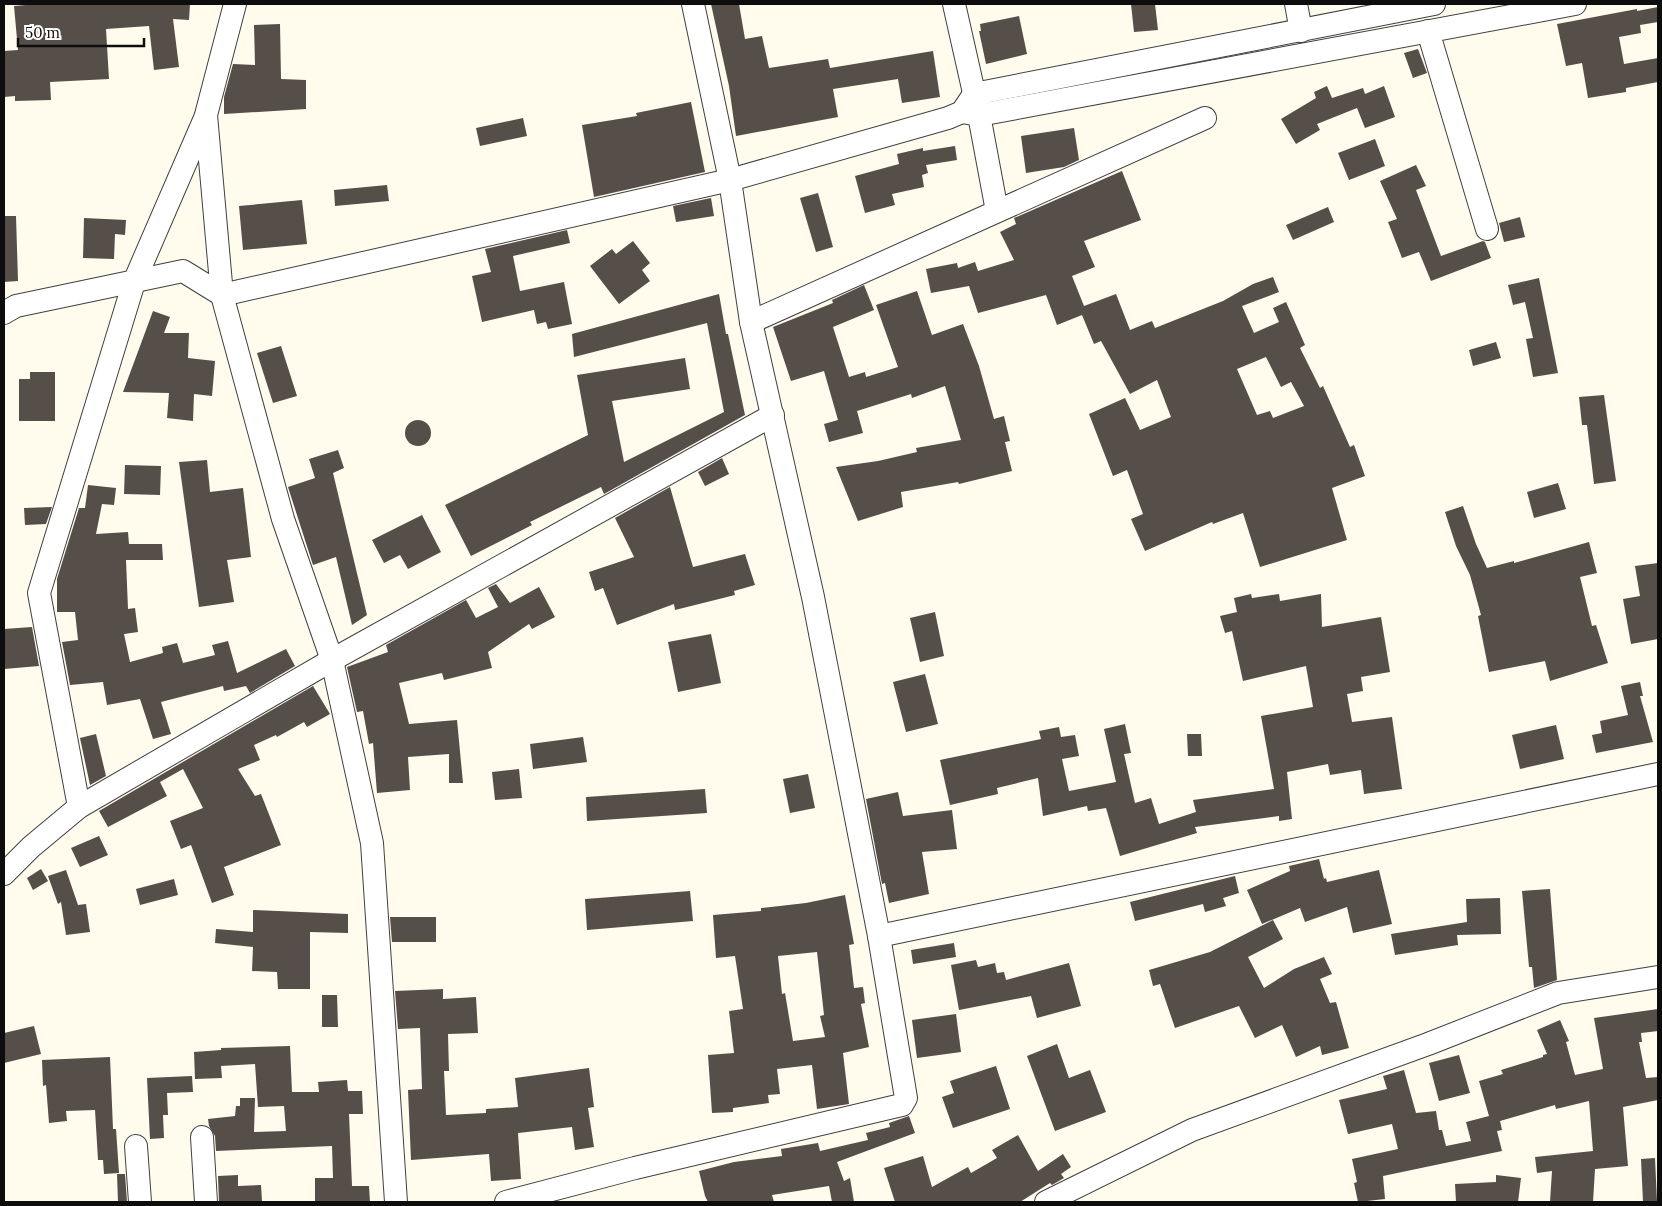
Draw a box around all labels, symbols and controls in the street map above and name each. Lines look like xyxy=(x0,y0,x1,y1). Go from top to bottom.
scale bar xyxy=(18,15,144,47)
text: 50 m xyxy=(25,23,60,42)

